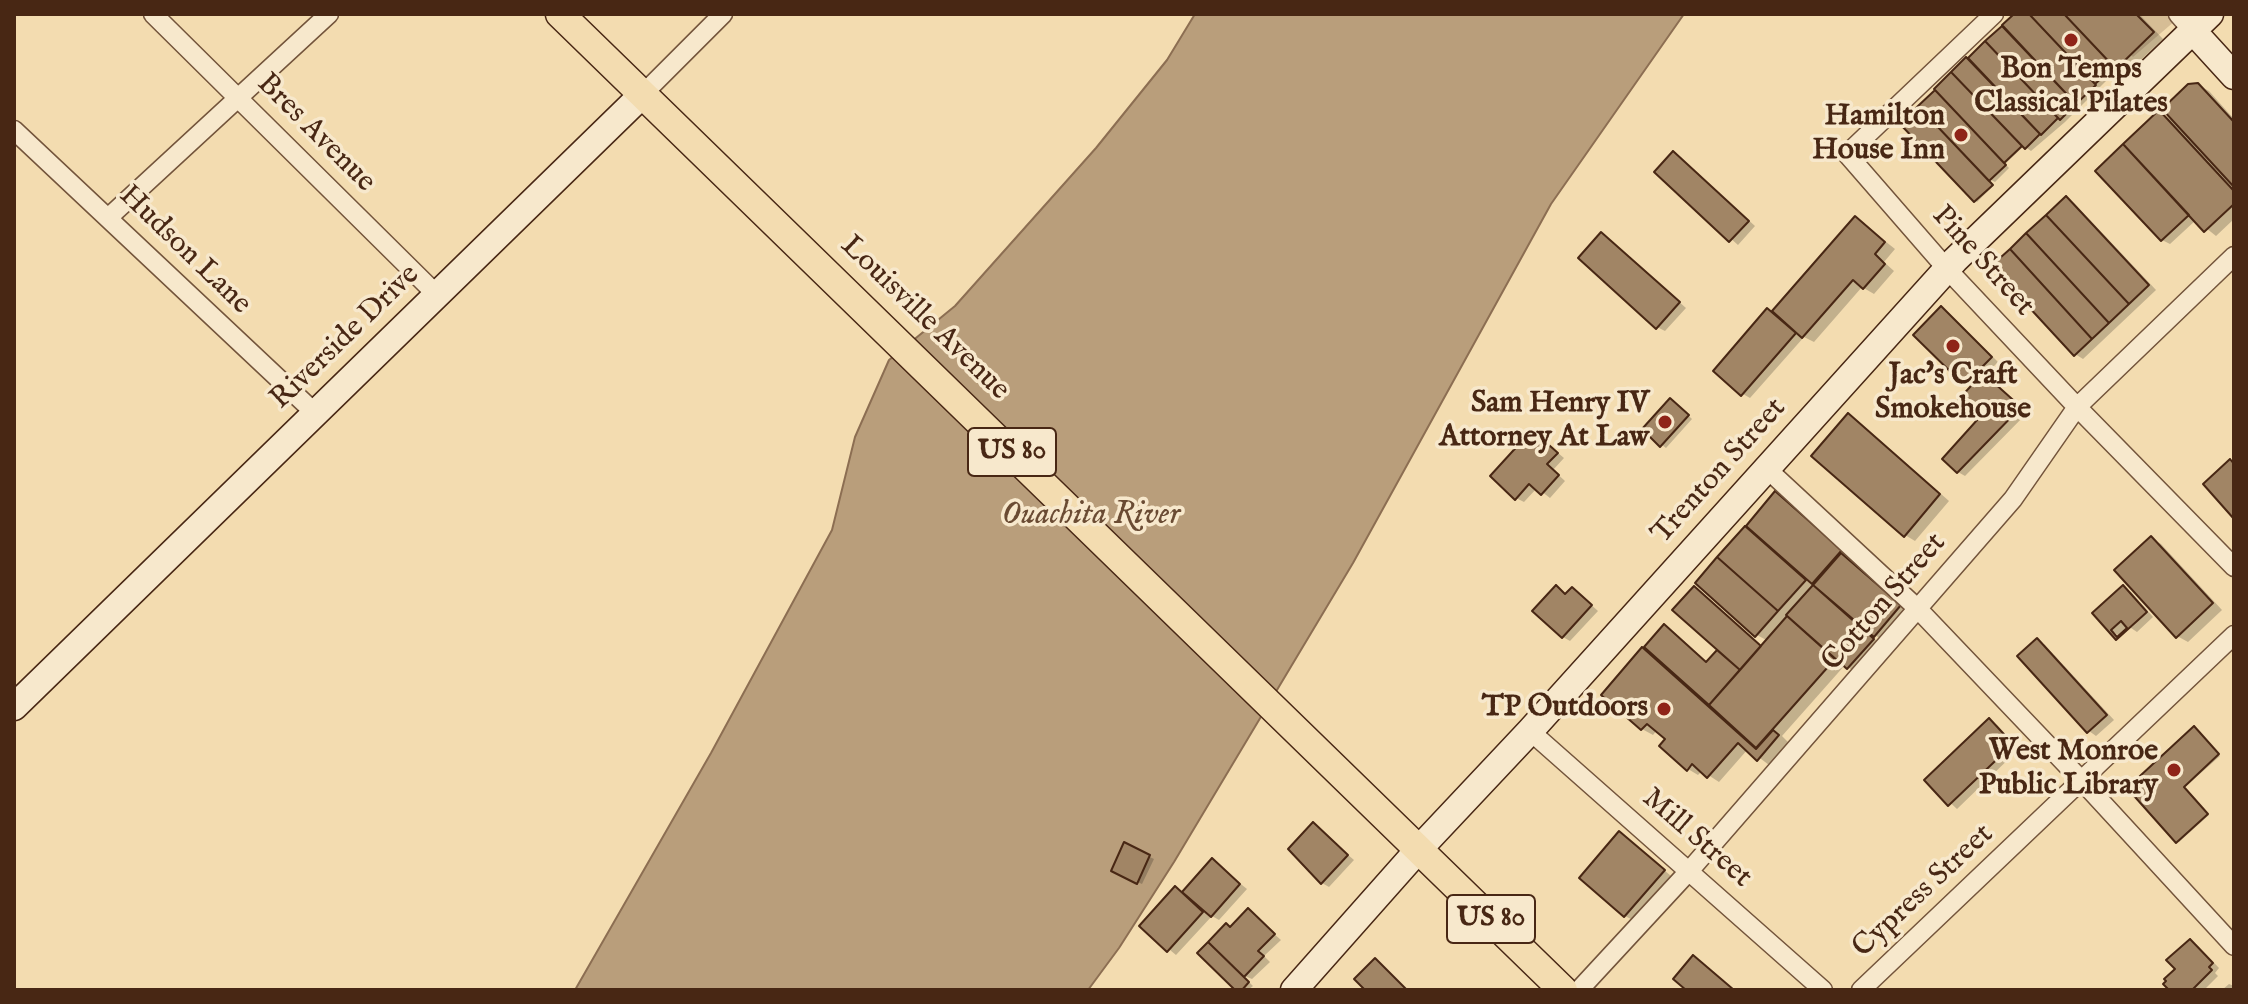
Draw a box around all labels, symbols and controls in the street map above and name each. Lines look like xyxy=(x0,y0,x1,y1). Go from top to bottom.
marker: Bon Temps Classical Pilates xyxy=(2062,31,2080,49)
place label: Bon Temps Classical Pilates xyxy=(1974,53,2168,124)
street label: Bres Avenue xyxy=(248,67,382,201)
place label: Hamilton House Inn xyxy=(1812,100,1945,170)
marker: Hamilton House Inn xyxy=(1952,126,1970,144)
street label: Hudson Lane xyxy=(110,179,258,323)
street label: Pine Street xyxy=(1923,199,2041,325)
street label: Louisville Avenue xyxy=(832,229,1016,409)
street label: Riverside Drive xyxy=(264,258,428,418)
marker: Jac's Craft Smokehouse xyxy=(1944,337,1962,355)
place label: Jac's Craft Smokehouse xyxy=(1875,359,2031,430)
place label: Sam Henry IV Attorney At Law xyxy=(1439,387,1649,458)
street label: Trenton Street xyxy=(1645,392,1795,552)
marker: Sam Henry IV Attorney At Law xyxy=(1656,413,1674,431)
road number: US 80 xyxy=(968,428,1056,476)
water label: Ouachita River xyxy=(1002,497,1180,535)
street label: Cotton Street xyxy=(1815,527,1955,679)
place label: TP Outdoors xyxy=(1482,691,1648,727)
marker: TP Outdoors xyxy=(1655,700,1673,718)
place label: West Monroe Public Library xyxy=(1979,735,2158,806)
marker: West Monroe Public Library xyxy=(2165,761,2183,779)
street label: Mill Street xyxy=(1634,782,1758,896)
street label: Cypress Street xyxy=(1846,818,2002,966)
road number: US 80 xyxy=(1447,895,1535,943)

